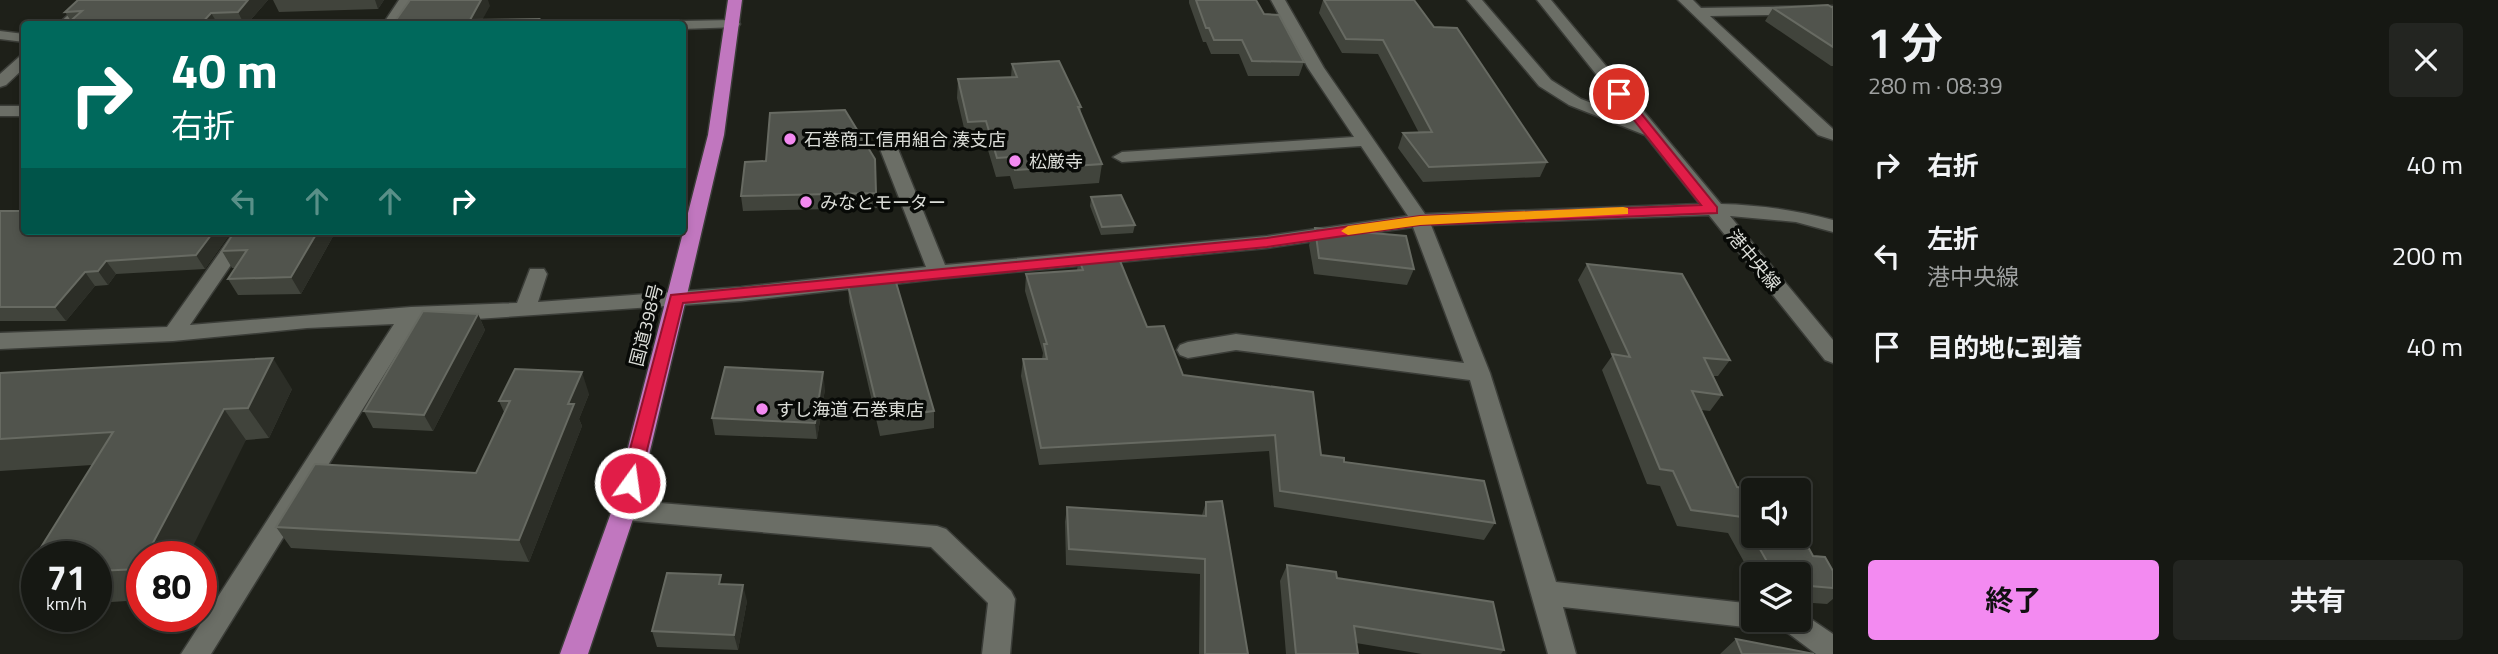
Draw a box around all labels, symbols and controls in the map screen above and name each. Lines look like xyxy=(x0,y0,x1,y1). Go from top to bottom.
text: 1 分 xyxy=(1868,10,1943,74)
button: close xyxy=(2389,23,2463,97)
text: 40 m xyxy=(171,32,278,107)
icon: right xyxy=(56,49,147,140)
pin xyxy=(1589,64,1649,124)
text: 280 m · 08:39 xyxy=(1868,68,2003,103)
icon: arrive xyxy=(1600,75,1638,113)
text: 右折 xyxy=(171,101,235,149)
place label: 石巻商工信用組合 湊支店 xyxy=(804,126,1006,153)
marker: 石巻商工信用組合 湊支店 xyxy=(782,131,798,147)
text: 40 m xyxy=(2406,145,2463,184)
icon: right xyxy=(1868,146,1906,184)
text: 右折 xyxy=(1927,146,1979,185)
place label: 松厳寺 xyxy=(1029,148,1083,175)
marker: 松厳寺 xyxy=(1007,153,1023,169)
icon: left xyxy=(225,182,263,220)
icon: ahead xyxy=(298,182,336,220)
icon: ahead xyxy=(371,182,409,220)
icon: right xyxy=(444,182,482,220)
place label: みなとモーター xyxy=(820,189,946,216)
marker: みなとモーター xyxy=(798,194,814,210)
text: 左折 xyxy=(1927,219,1979,258)
street label: 港中央線 xyxy=(1721,224,1787,296)
text: 200 m xyxy=(2392,236,2463,275)
icon: left xyxy=(1868,237,1906,275)
text: 港中央線 xyxy=(1927,259,2019,294)
street label: 国道398号 xyxy=(623,281,669,369)
text: 40 m xyxy=(2406,327,2463,366)
icon: arrive xyxy=(1868,328,1906,366)
text: 目的地に到着 xyxy=(1927,328,2083,367)
place label: すし海道 石巻東店 xyxy=(776,396,924,423)
marker: すし海道 石巻東店 xyxy=(754,401,770,417)
position arrow xyxy=(593,446,667,520)
map controls xyxy=(1741,478,1811,632)
button: sound xyxy=(1741,478,1811,548)
speed limit sign: 80 xyxy=(126,541,217,632)
text: 71 xyxy=(47,550,86,604)
button: 終了 xyxy=(1868,560,2159,640)
button: 共有 xyxy=(2173,560,2463,640)
button: layers xyxy=(1741,562,1811,632)
text: km/h xyxy=(46,590,87,617)

